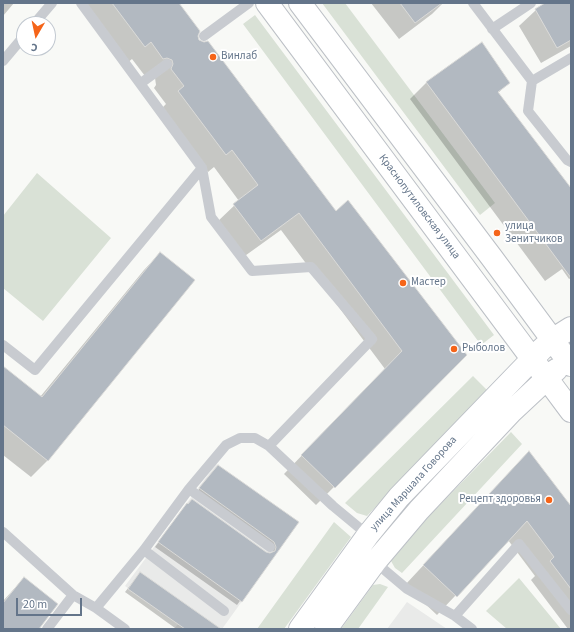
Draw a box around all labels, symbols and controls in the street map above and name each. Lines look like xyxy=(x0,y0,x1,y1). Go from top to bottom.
north arrow xyxy=(16,16,56,56)
text: С xyxy=(30,39,39,55)
place label: Винлаб xyxy=(221,50,257,64)
marker: Винлаб xyxy=(208,52,218,62)
street label: Краснопутиловская улица xyxy=(375,152,463,262)
place label: улица Зенитчиков xyxy=(505,220,563,246)
marker: улица Зенитчиков xyxy=(492,228,502,238)
place label: Мастер xyxy=(411,276,446,290)
marker: Мастер xyxy=(398,278,408,288)
place label: Рыболов xyxy=(462,342,505,356)
marker: Рыболов xyxy=(449,344,459,354)
street label: улица Маршала Говорова xyxy=(368,434,460,534)
place label: Рецепт здоровья xyxy=(459,493,541,507)
marker: Рецепт здоровья xyxy=(544,495,554,505)
scale bar xyxy=(18,590,84,616)
text: 20 m xyxy=(23,596,47,613)

